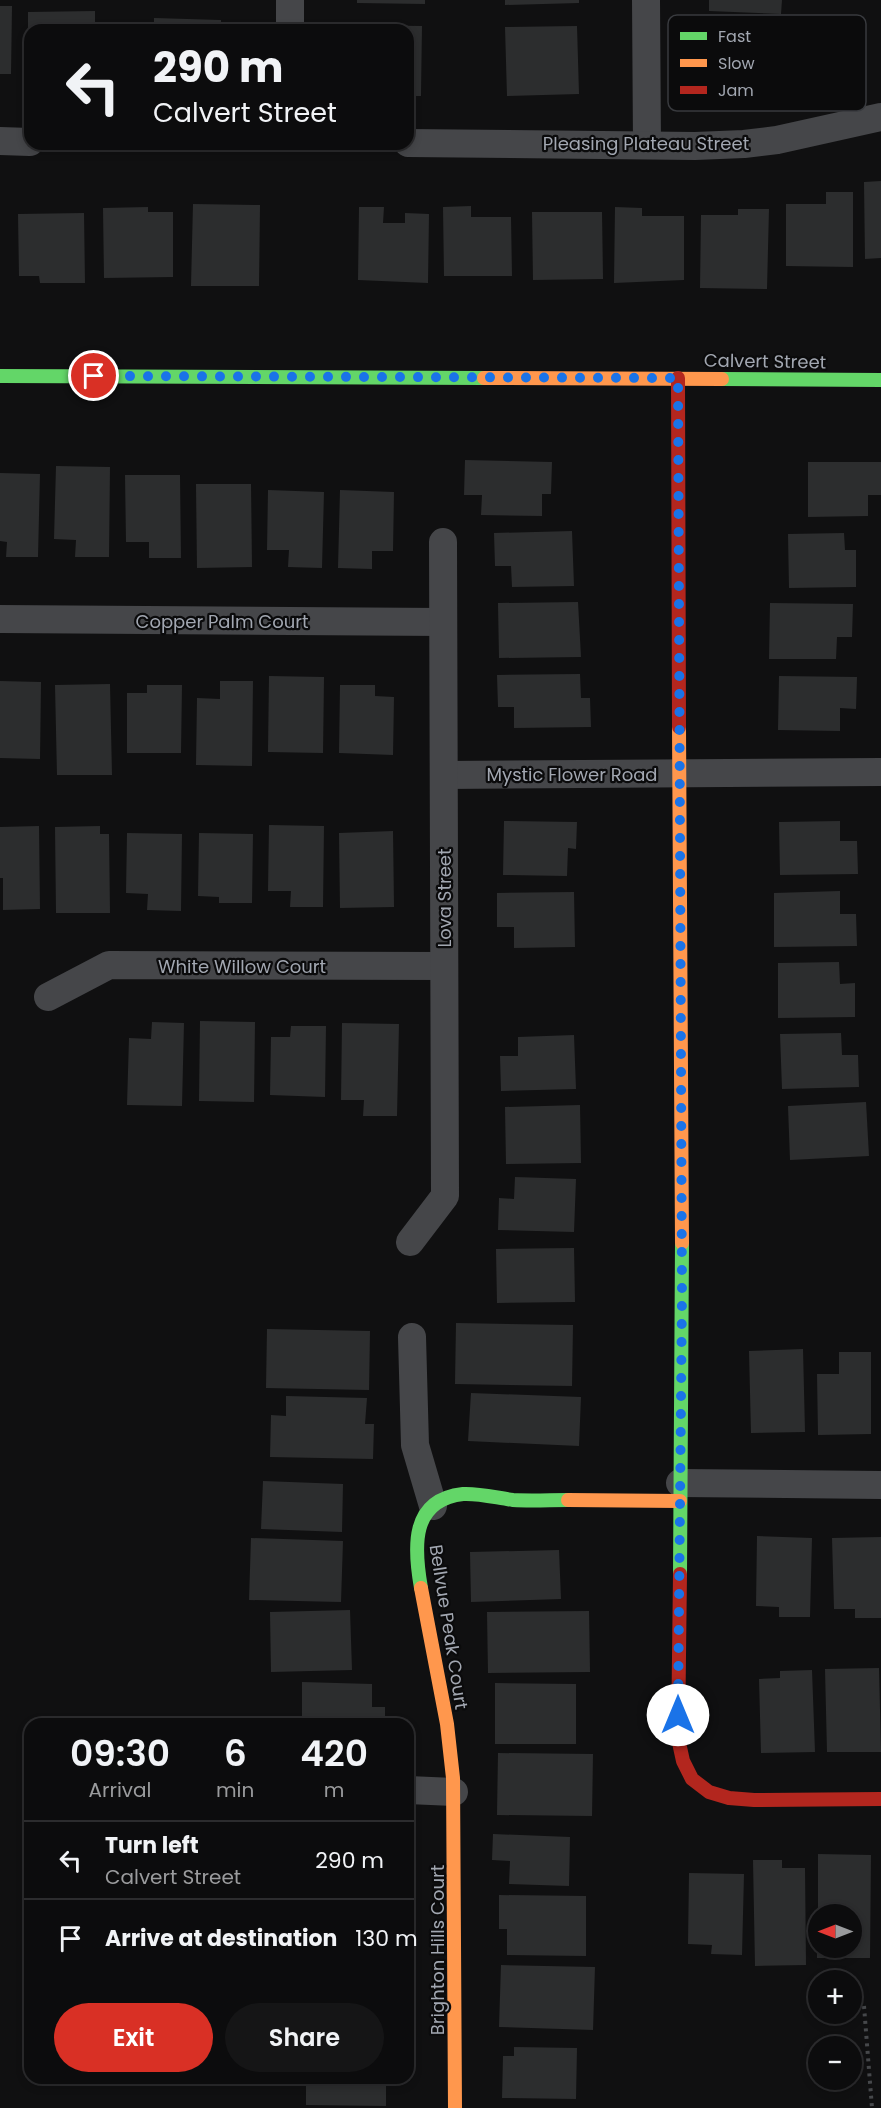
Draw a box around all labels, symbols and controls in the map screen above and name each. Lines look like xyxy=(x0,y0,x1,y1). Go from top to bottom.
legend xyxy=(668,15,866,111)
text: Fast xyxy=(718,25,751,48)
text: 290 m xyxy=(153,38,284,97)
icon: left xyxy=(54,48,132,126)
text: Slow xyxy=(718,52,755,75)
text: Jam xyxy=(718,79,754,102)
text: Calvert Street xyxy=(153,94,337,131)
street label: Pleasing Plateau Street xyxy=(543,131,749,156)
street label: Calvert Street xyxy=(704,347,826,375)
pin xyxy=(68,350,119,401)
icon: arrive xyxy=(77,359,110,392)
street label: Copper Palm Court xyxy=(136,609,309,634)
street label: Mystic Flower Road xyxy=(487,762,658,787)
street label: Lova Street xyxy=(432,848,457,948)
street label: White Willow Court xyxy=(158,954,326,979)
street label: Bellvue Peak Court xyxy=(424,1543,474,1711)
position arrow xyxy=(646,1683,710,1747)
text: 09:30 xyxy=(70,1728,170,1779)
text: 6 xyxy=(224,1728,247,1779)
text: 420 xyxy=(300,1728,368,1779)
text: Arrival xyxy=(89,1776,151,1804)
text: min xyxy=(216,1776,254,1804)
text: m xyxy=(324,1776,344,1804)
text: Turn left xyxy=(105,1830,199,1861)
icon: left xyxy=(54,1844,87,1877)
text: 290 m xyxy=(315,1845,384,1876)
text: Calvert Street xyxy=(105,1863,241,1891)
street label: Brighton Hills Court xyxy=(425,1865,450,2035)
north arrow xyxy=(808,1904,862,1958)
map controls xyxy=(808,1904,862,2090)
icon: arrive xyxy=(54,1922,87,1955)
text: Arrive at destination xyxy=(105,1923,337,1954)
text: 130 m xyxy=(355,1923,418,1954)
button: + xyxy=(808,1970,862,2024)
button: Exit xyxy=(54,2003,213,2072)
button: Share xyxy=(225,2003,384,2072)
button: − xyxy=(808,2036,862,2090)

